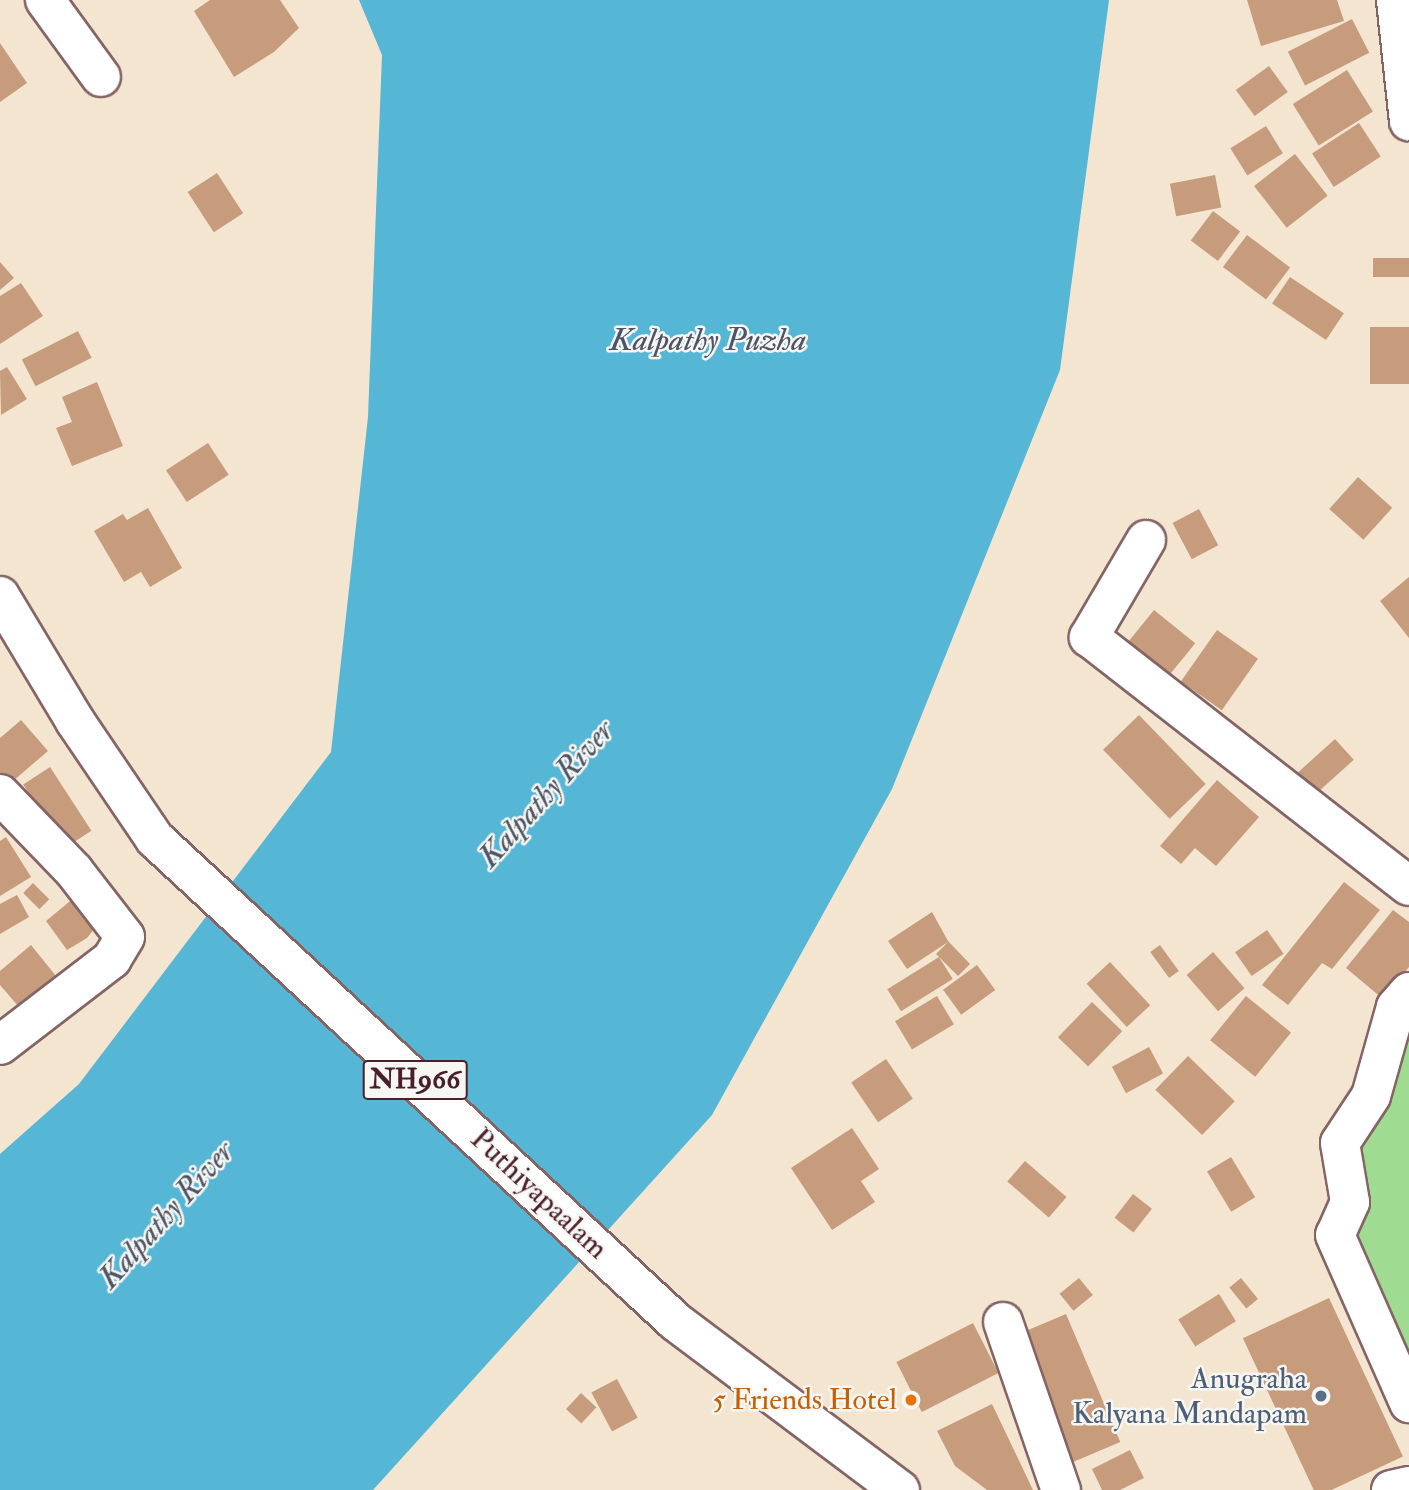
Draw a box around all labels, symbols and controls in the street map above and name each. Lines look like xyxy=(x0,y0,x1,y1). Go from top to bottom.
water label: Kalpathy Puzha xyxy=(610,321,806,359)
water label: Kalpathy River xyxy=(470,712,622,876)
road number: NH966 xyxy=(362,1056,467,1104)
street label: Puthiyapaalam xyxy=(463,1121,615,1267)
water label: Kalpathy River xyxy=(90,1133,242,1297)
place label: Anugraha Kalyana Mandapam xyxy=(1072,1361,1307,1432)
place label: 5 Friends Hotel xyxy=(713,1382,897,1418)
marker: Anugraha Kalyana Mandapam xyxy=(1313,1388,1329,1404)
marker: 5 Friends Hotel xyxy=(903,1392,919,1408)

